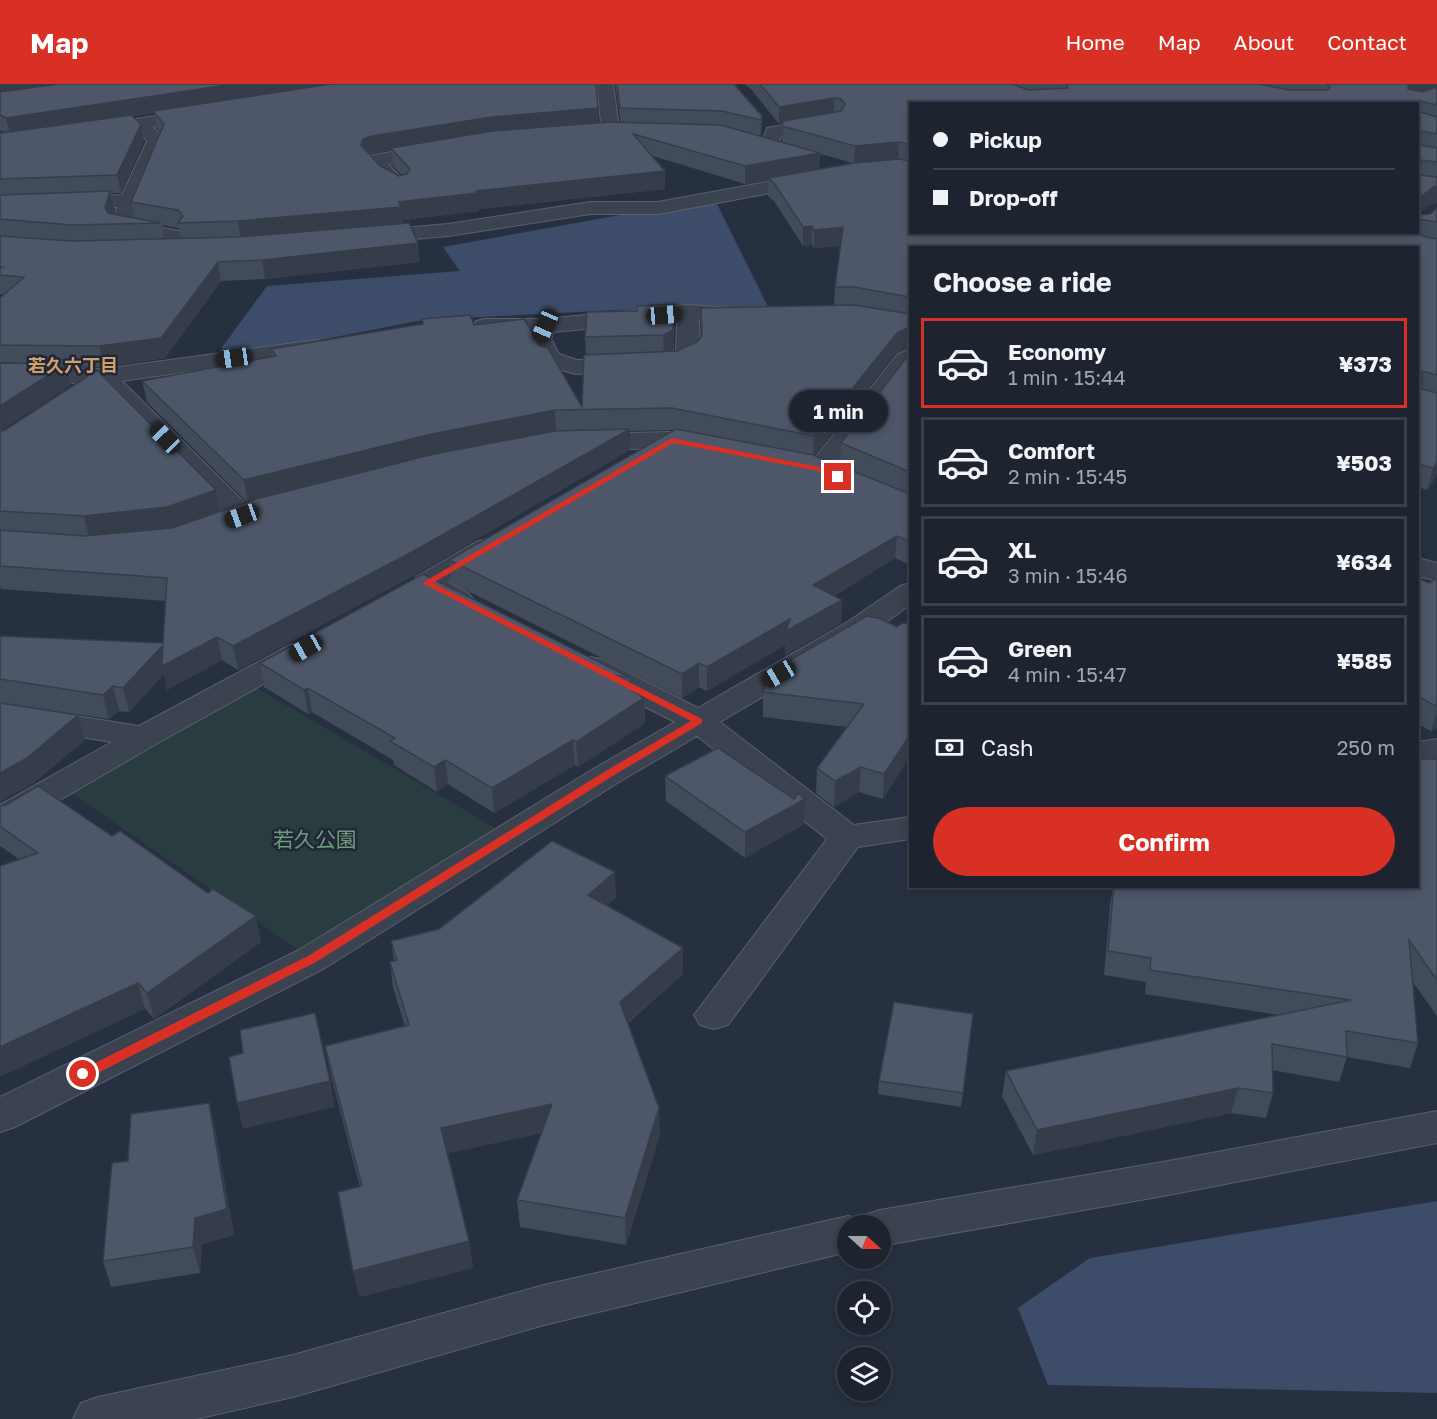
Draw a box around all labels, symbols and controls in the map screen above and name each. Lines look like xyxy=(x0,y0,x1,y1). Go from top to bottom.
text: Map xyxy=(30,26,88,59)
text: Home xyxy=(1065,29,1125,55)
text: Map xyxy=(1158,29,1201,55)
text: About xyxy=(1234,29,1294,55)
text: Contact xyxy=(1327,29,1407,55)
text: Pickup xyxy=(969,126,1042,153)
text: Drop-off xyxy=(969,184,1058,211)
text: Choose a ride xyxy=(933,266,1112,298)
car xyxy=(645,304,683,326)
car xyxy=(529,306,561,346)
icon: car xyxy=(936,336,990,390)
text: Economy xyxy=(1008,338,1106,365)
car xyxy=(215,347,253,369)
text: ¥373 xyxy=(1339,350,1392,377)
district label: 若久六丁目 xyxy=(28,354,118,376)
text: 1 min · 15:44 xyxy=(1008,365,1126,389)
callout: 1 min xyxy=(788,390,888,432)
text: 1 min xyxy=(813,399,864,423)
car xyxy=(146,419,184,457)
icon: car xyxy=(936,435,990,489)
text: Comfort xyxy=(1008,437,1095,464)
text: ¥503 xyxy=(1336,449,1392,476)
route end xyxy=(824,463,851,490)
text: 2 min · 15:45 xyxy=(1008,464,1127,488)
car xyxy=(222,501,262,531)
icon: car xyxy=(936,534,990,588)
text: XL xyxy=(1008,536,1036,563)
text: ¥634 xyxy=(1336,548,1392,575)
text: 3 min · 15:46 xyxy=(1008,563,1128,587)
car xyxy=(286,631,326,665)
icon: car xyxy=(936,633,990,687)
text: Green xyxy=(1008,635,1072,662)
text: ¥585 xyxy=(1337,647,1392,674)
car xyxy=(759,657,799,691)
text: 4 min · 15:47 xyxy=(1008,662,1127,686)
icon: cash xyxy=(933,731,966,764)
text: Cash xyxy=(981,734,1034,761)
text: 250 m xyxy=(1337,735,1395,759)
button: Confirm xyxy=(933,807,1395,876)
park label: 若久公園 xyxy=(273,826,357,852)
route start xyxy=(69,1060,96,1087)
north arrow xyxy=(837,1215,891,1269)
map controls xyxy=(837,1215,891,1401)
button: locate xyxy=(837,1281,891,1335)
button: layers xyxy=(837,1347,891,1401)

